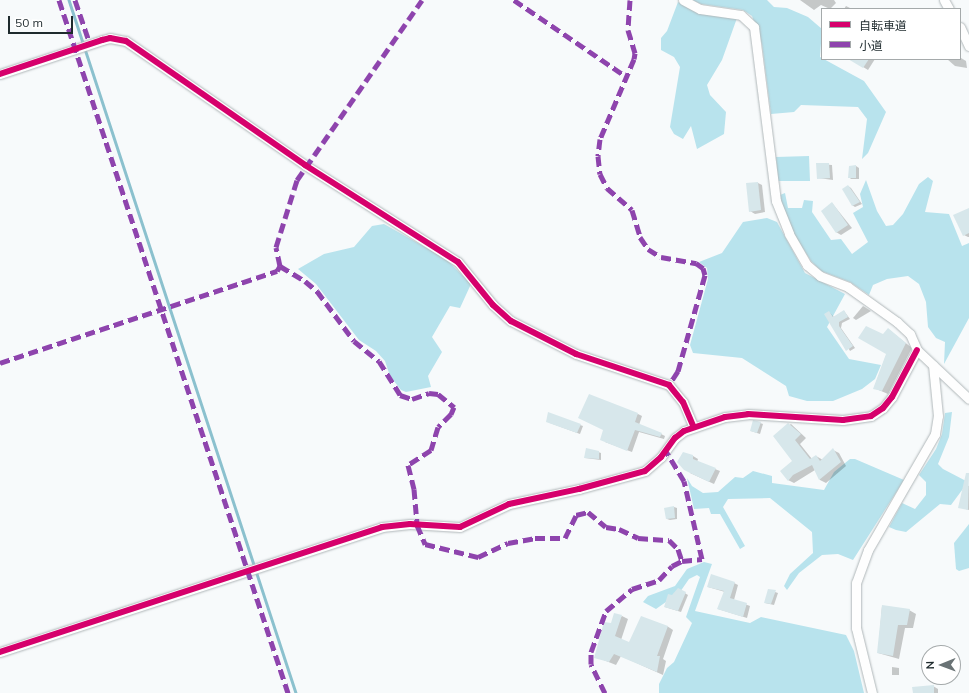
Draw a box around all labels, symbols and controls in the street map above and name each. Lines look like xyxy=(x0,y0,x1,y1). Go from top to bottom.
scale bar xyxy=(10,8,75,34)
legend xyxy=(821,8,961,60)
text: 50 m xyxy=(15,15,43,30)
text: 自転車道 xyxy=(859,18,907,33)
text: 小道 xyxy=(859,38,883,53)
north arrow xyxy=(921,645,961,685)
text: N xyxy=(923,661,937,669)

